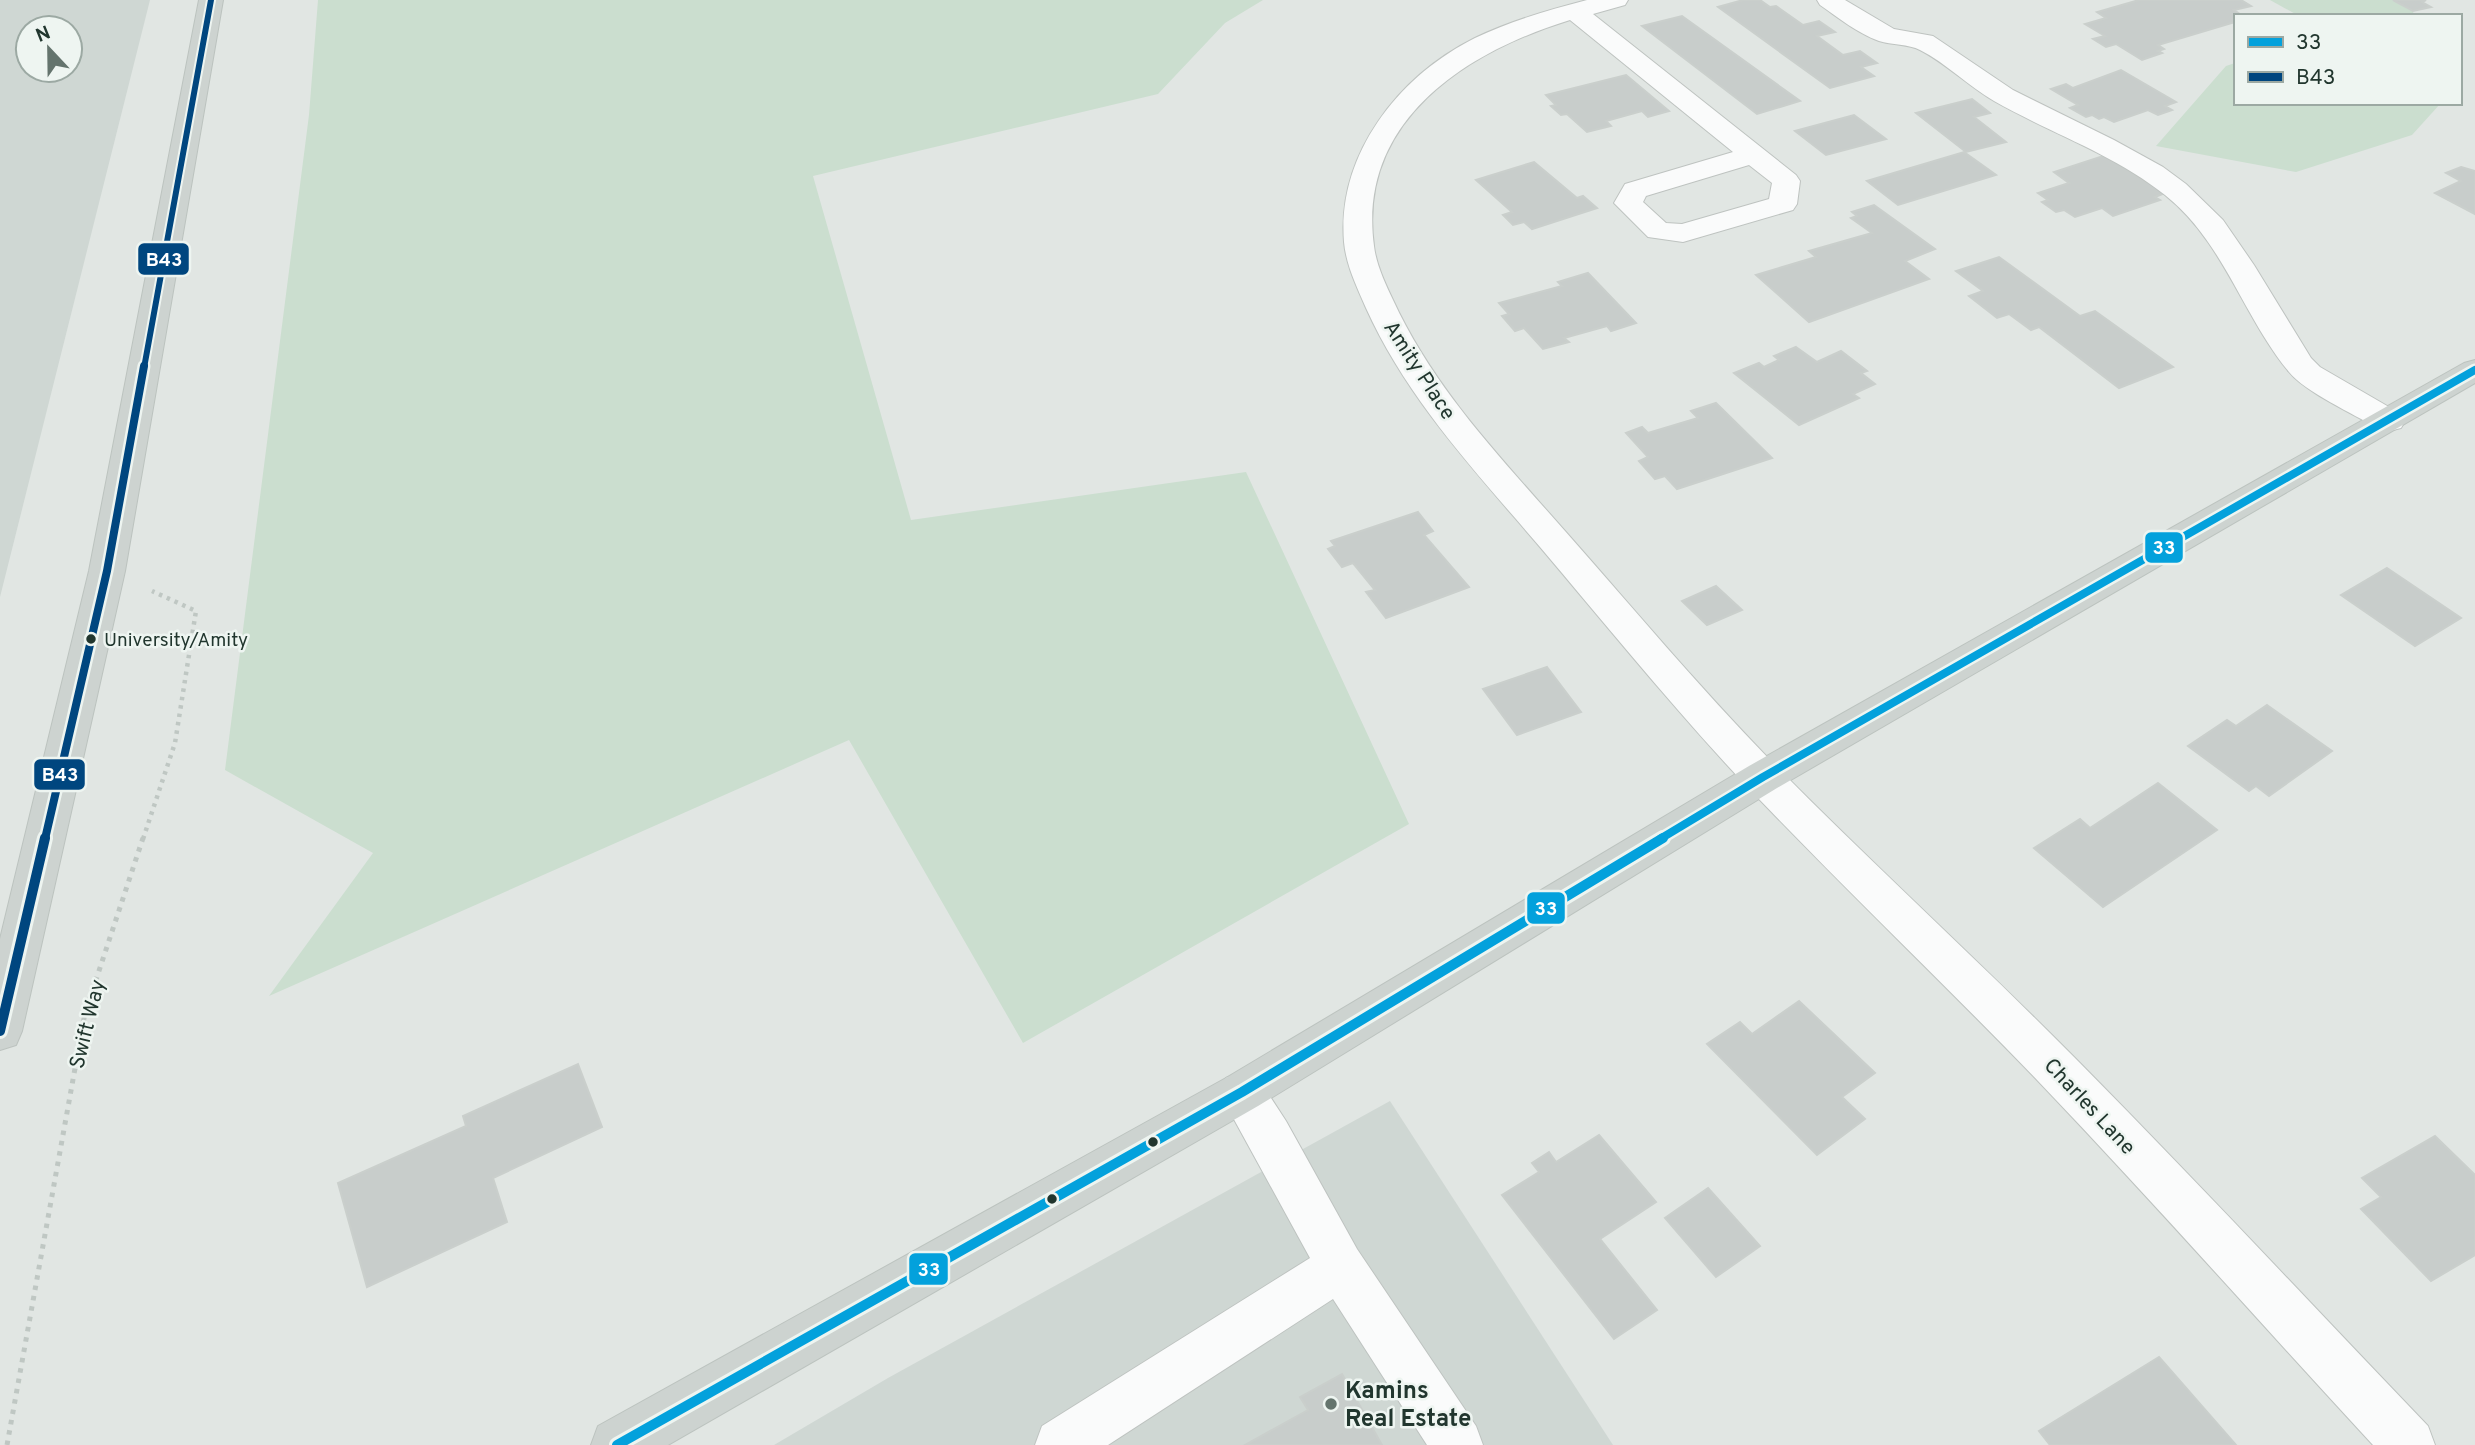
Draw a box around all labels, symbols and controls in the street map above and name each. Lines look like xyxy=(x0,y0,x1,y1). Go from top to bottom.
north arrow xyxy=(14,14,84,84)
legend xyxy=(2234,14,2461,105)
text: N xyxy=(33,21,54,49)
text: 33 xyxy=(2296,30,2321,57)
text: B43 xyxy=(2296,65,2335,92)
line badge: B43 xyxy=(137,242,190,276)
text: B43 xyxy=(146,249,182,273)
street label: Amity Place xyxy=(1377,316,1461,426)
line badge: 33 xyxy=(2144,531,2184,564)
text: 33 xyxy=(2153,537,2175,561)
place label: University/Amity xyxy=(104,629,248,653)
marker: University/Amity xyxy=(84,632,98,646)
line badge: B43 xyxy=(33,758,86,791)
text: B43 xyxy=(42,764,78,788)
line badge: 33 xyxy=(1526,891,1566,925)
text: 33 xyxy=(1535,898,1557,922)
street label: Swift Way xyxy=(64,977,113,1072)
street label: Charles Lane xyxy=(2037,1053,2141,1161)
unlabelled marker xyxy=(1146,1135,1160,1149)
unlabelled marker xyxy=(1045,1192,1059,1206)
line badge: 33 xyxy=(908,1252,949,1286)
text: 33 xyxy=(918,1259,940,1283)
place label: Kamins Real Estate xyxy=(1345,1377,1471,1435)
marker: Kamins Real Estate xyxy=(1323,1396,1339,1412)

